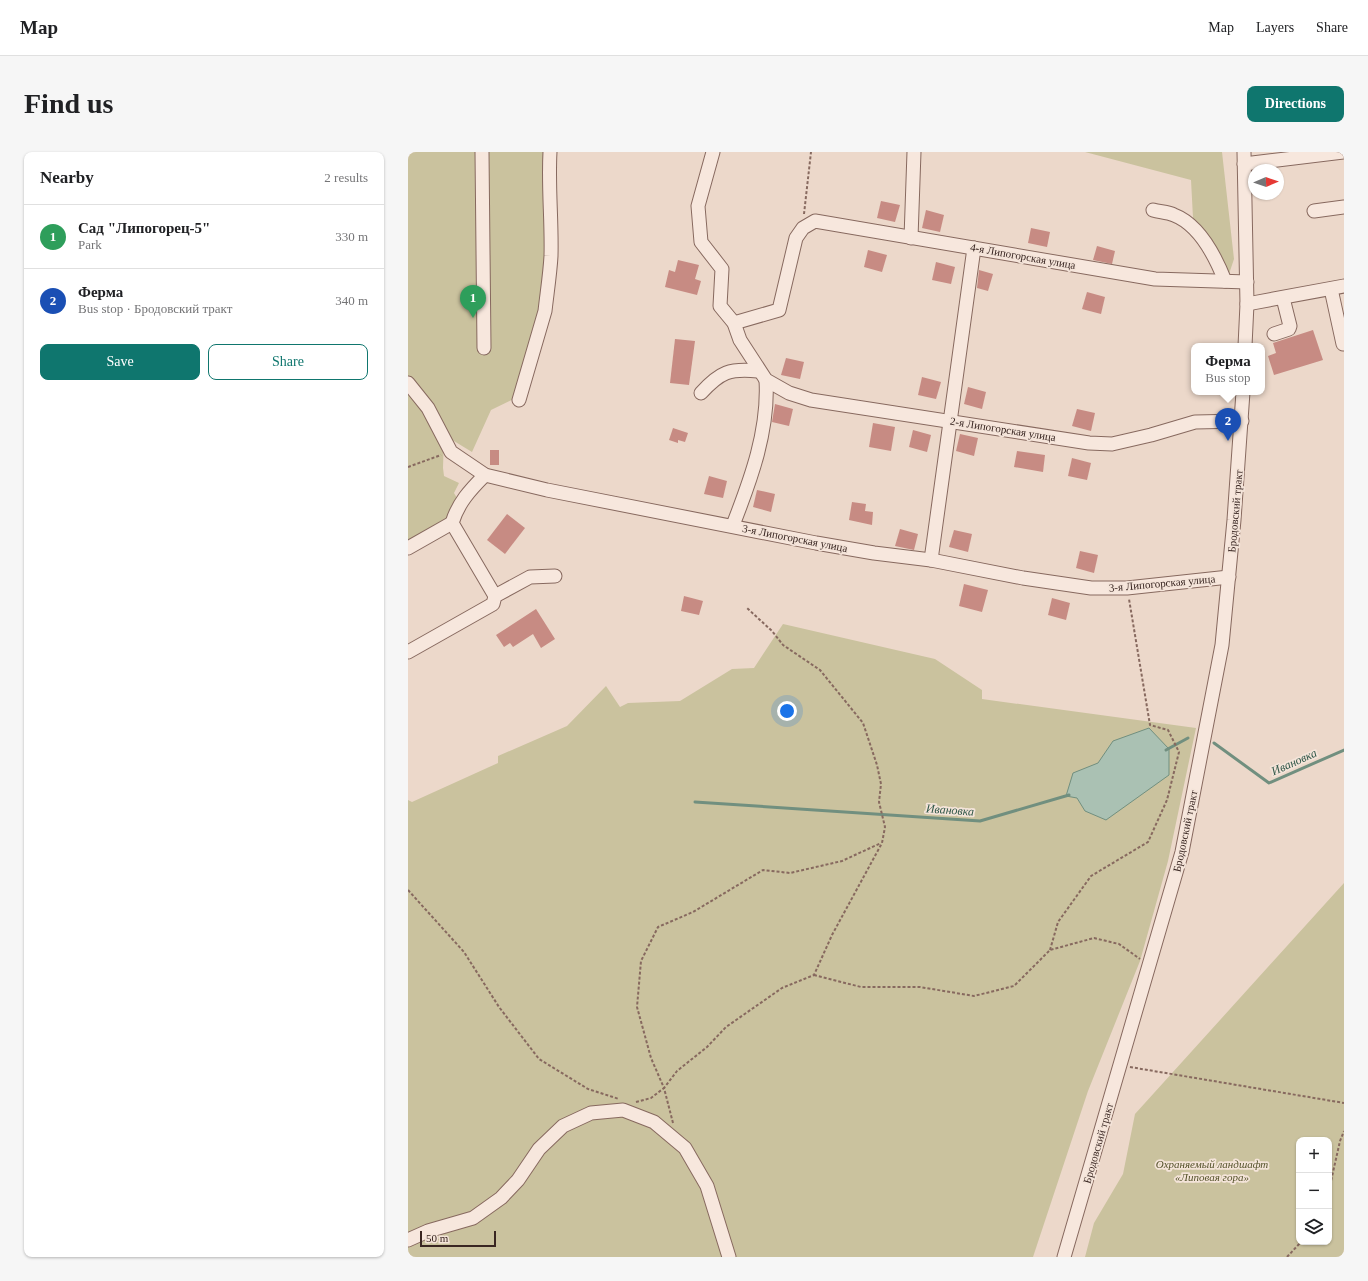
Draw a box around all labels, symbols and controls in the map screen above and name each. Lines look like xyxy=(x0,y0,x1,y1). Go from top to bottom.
text: Map xyxy=(20,17,58,38)
text: Map xyxy=(1208,20,1234,35)
text: Layers xyxy=(1256,20,1294,35)
text: Share xyxy=(1316,20,1348,35)
button: Directions xyxy=(1247,86,1344,122)
text: Find us xyxy=(24,88,114,119)
north arrow xyxy=(1248,164,1284,200)
text: Nearby xyxy=(40,168,94,187)
text: 2 results xyxy=(324,170,368,185)
text: Сад "Липогорец-5" xyxy=(78,220,210,236)
text: 1 xyxy=(50,229,56,244)
text: 330 m xyxy=(335,229,368,244)
text: Park xyxy=(78,237,102,252)
street label: 4-я Липогорская улица xyxy=(969,241,1077,271)
text: Ферма xyxy=(78,284,123,300)
pin: 1 xyxy=(460,285,486,318)
text: 2 xyxy=(50,293,56,308)
text: 340 m xyxy=(335,293,368,308)
text: Bus stop · Бродовский тракт xyxy=(78,301,232,316)
popup xyxy=(1191,343,1265,395)
button: Save xyxy=(40,344,200,380)
button: Share xyxy=(208,344,368,380)
text: Ферма xyxy=(1205,353,1251,369)
text: Bus stop xyxy=(1205,370,1251,385)
pin: 2 xyxy=(1215,408,1241,441)
street label: 2-я Липогорская улица xyxy=(949,415,1057,443)
street label: Бродовский тракт xyxy=(1225,469,1245,553)
street label: 3-я Липогорская улица xyxy=(741,522,849,554)
street label: 3-я Липогорская улица xyxy=(1108,572,1216,594)
your location xyxy=(777,701,797,721)
water label: Ивановка xyxy=(1268,746,1319,779)
street label: Бродовский тракт xyxy=(1170,789,1200,873)
water label: Ивановка xyxy=(924,801,975,819)
street label: Бродовский тракт xyxy=(1081,1101,1115,1185)
map controls xyxy=(1296,1137,1332,1245)
button: + xyxy=(1296,1137,1332,1173)
park label: Охраняемый ландшафт «Липовая гора» xyxy=(1156,1158,1268,1183)
button: − xyxy=(1296,1173,1332,1209)
button: layers xyxy=(1296,1209,1332,1245)
scale bar xyxy=(420,1229,496,1248)
text: 50 m xyxy=(426,1232,448,1244)

